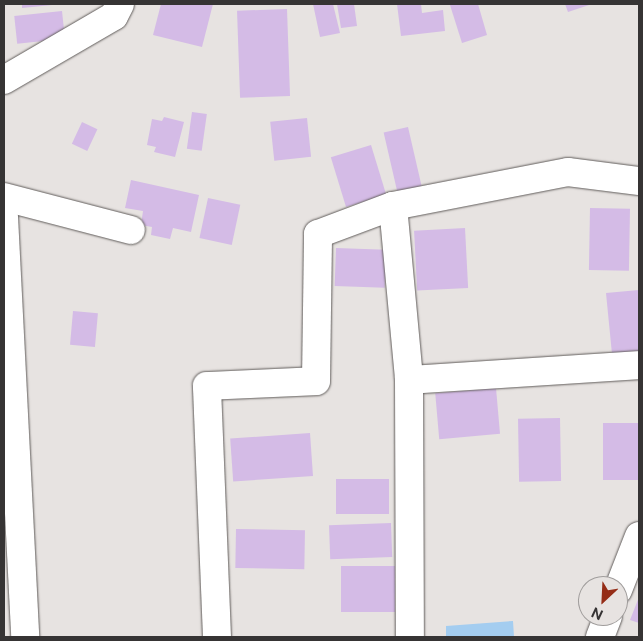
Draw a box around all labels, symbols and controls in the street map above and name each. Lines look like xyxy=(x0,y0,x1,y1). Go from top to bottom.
north arrow xyxy=(578,576,628,626)
text: N xyxy=(589,604,605,623)

